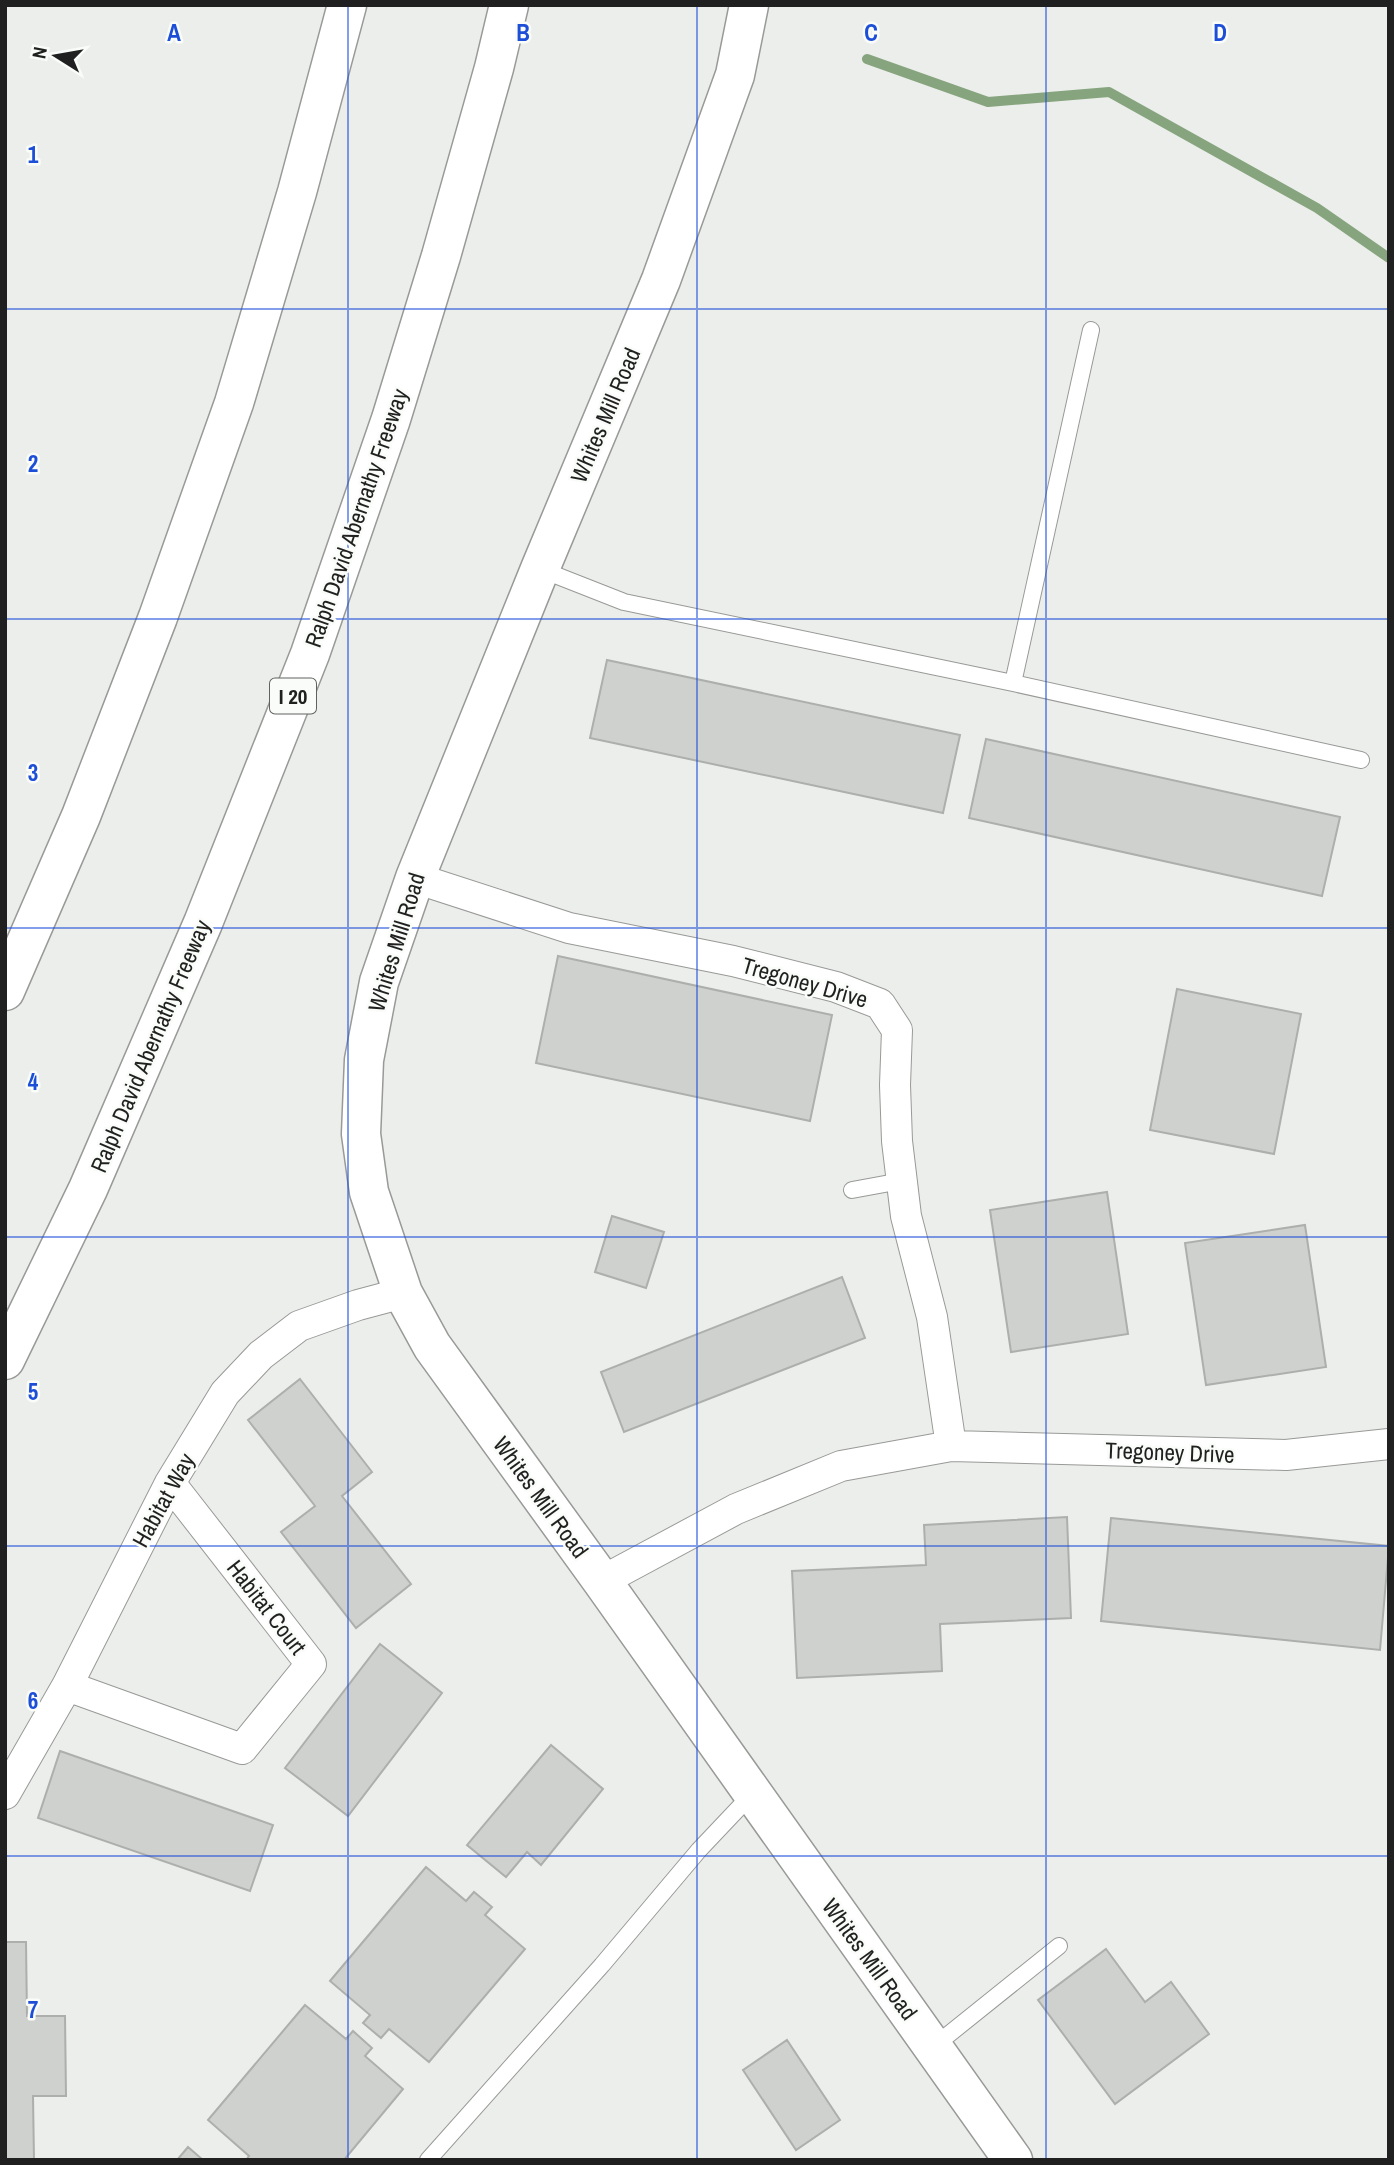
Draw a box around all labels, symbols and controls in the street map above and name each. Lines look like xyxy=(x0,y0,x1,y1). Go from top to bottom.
text: A xyxy=(167,17,181,48)
text: B xyxy=(516,17,530,48)
text: C xyxy=(864,17,878,48)
text: D xyxy=(1213,17,1227,48)
north arrow xyxy=(21,21,91,91)
text: N xyxy=(25,45,53,61)
text: 1 xyxy=(28,139,39,170)
street label: Whites Mill Road xyxy=(563,343,647,487)
street label: Ralph David Abernathy Freeway xyxy=(297,384,415,651)
text: 2 xyxy=(28,448,38,479)
road number: I 20 xyxy=(270,678,316,714)
text: 3 xyxy=(28,757,38,788)
street label: Whites Mill Road xyxy=(360,869,432,1015)
street label: Ralph David Abernathy Freeway xyxy=(83,914,218,1177)
street label: Tregoney Drive xyxy=(739,949,871,1015)
text: 4 xyxy=(28,1066,39,1097)
text: 5 xyxy=(28,1376,38,1407)
street label: Whites Mill Road xyxy=(486,1430,596,1564)
street label: Tregoney Drive xyxy=(1105,1434,1235,1470)
street label: Habitat Way xyxy=(124,1447,202,1553)
street label: Habitat Court xyxy=(220,1553,314,1661)
text: 6 xyxy=(28,1685,38,1716)
street label: Whites Mill Road xyxy=(815,1892,925,2026)
text: 7 xyxy=(28,1994,38,2025)

